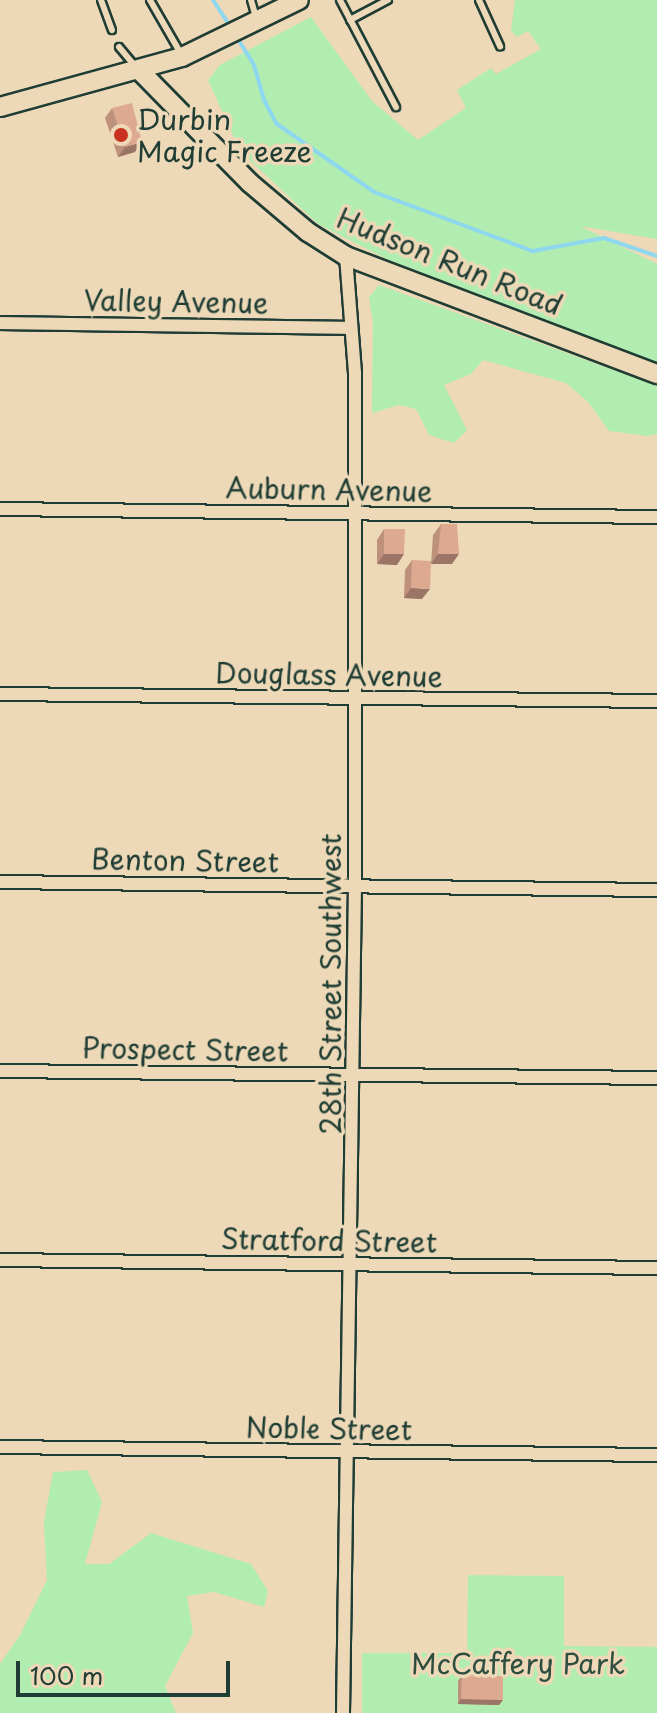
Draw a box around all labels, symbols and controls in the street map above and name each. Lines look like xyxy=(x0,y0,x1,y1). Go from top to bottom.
place label: Durbin Magic Freeze xyxy=(137,102,314,168)
marker: Durbin Magic Freeze xyxy=(112,126,130,144)
street label: Hudson Run Road xyxy=(333,201,567,321)
street label: Valley Avenue xyxy=(83,283,269,319)
street label: Auburn Avenue xyxy=(226,470,432,508)
street label: Douglass Avenue xyxy=(216,655,442,693)
street label: 28th Street Southwest xyxy=(313,832,347,1136)
street label: Benton Street xyxy=(91,842,279,878)
street label: Prospect Street xyxy=(81,1030,289,1068)
street label: Stratford Street xyxy=(220,1221,438,1259)
street label: Noble Street xyxy=(244,1410,414,1446)
scale bar xyxy=(20,1645,234,1695)
park label: McCaffery Park xyxy=(411,1646,625,1680)
text: 100 m xyxy=(30,1657,103,1693)

